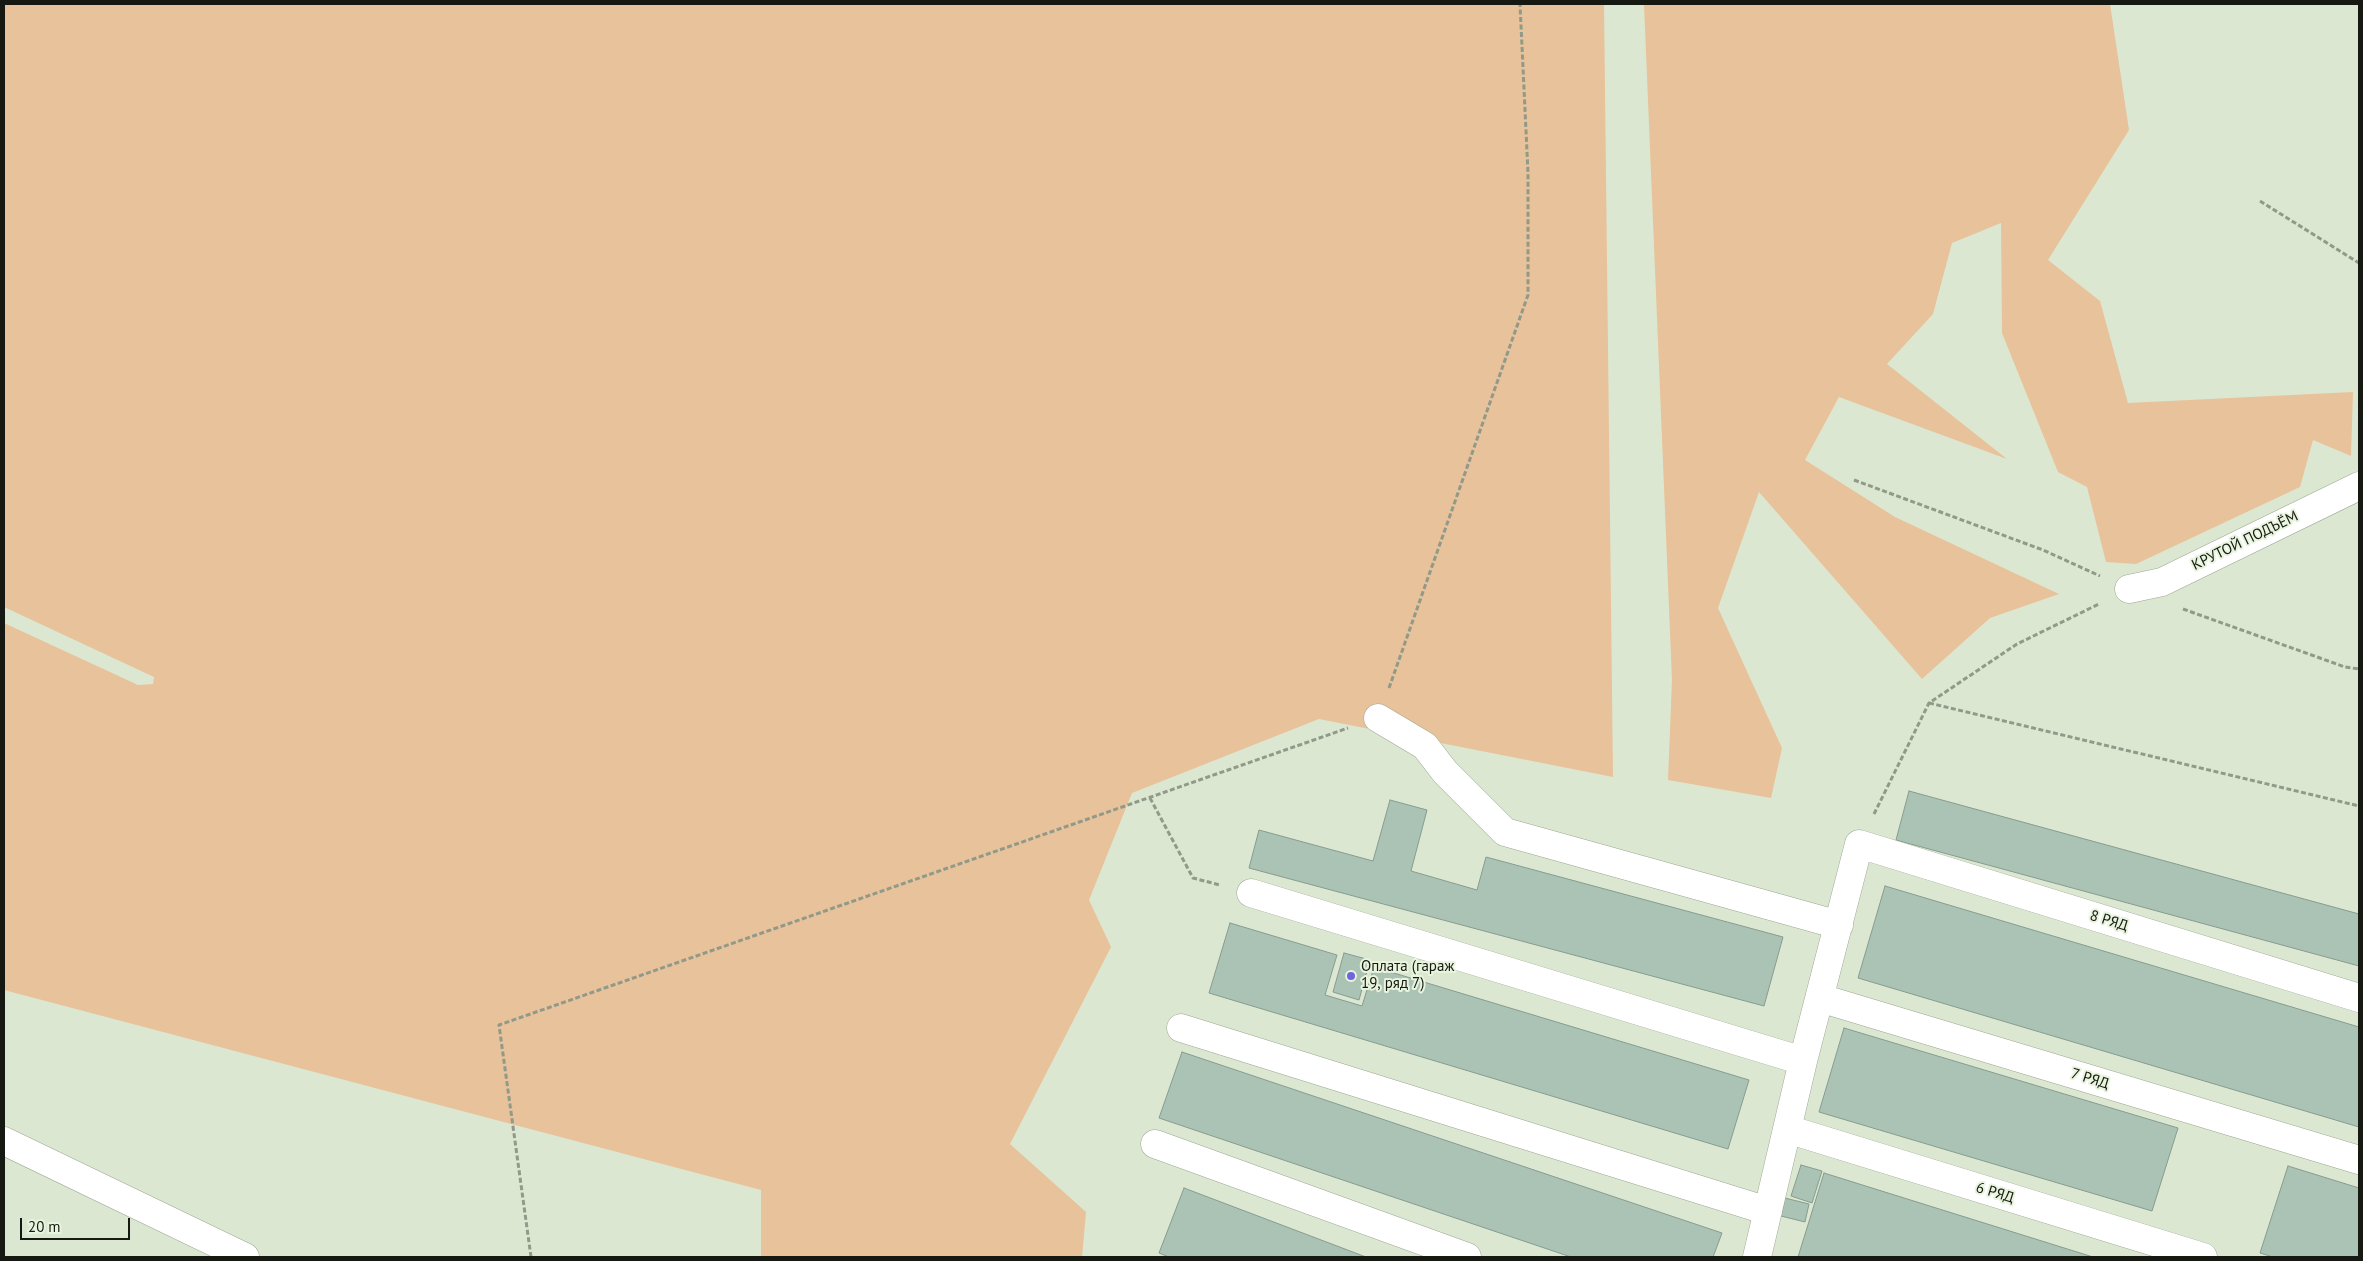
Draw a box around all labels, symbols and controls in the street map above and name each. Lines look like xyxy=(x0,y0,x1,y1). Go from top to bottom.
street label: КРУТОЙ ПОДЪЁМ xyxy=(2189,507,2301,575)
street label: 8 РЯД xyxy=(2088,907,2130,935)
place label: Оплата (гараж 19, ряд 7) xyxy=(1361,958,1454,993)
marker: Оплата (гараж 19, ряд 7) xyxy=(1345,970,1357,982)
street label: 7 РЯД xyxy=(2069,1065,2111,1093)
street label: 6 РЯД xyxy=(1974,1179,2016,1207)
scale bar xyxy=(22,1208,132,1240)
text: 20 m xyxy=(28,1217,61,1236)

